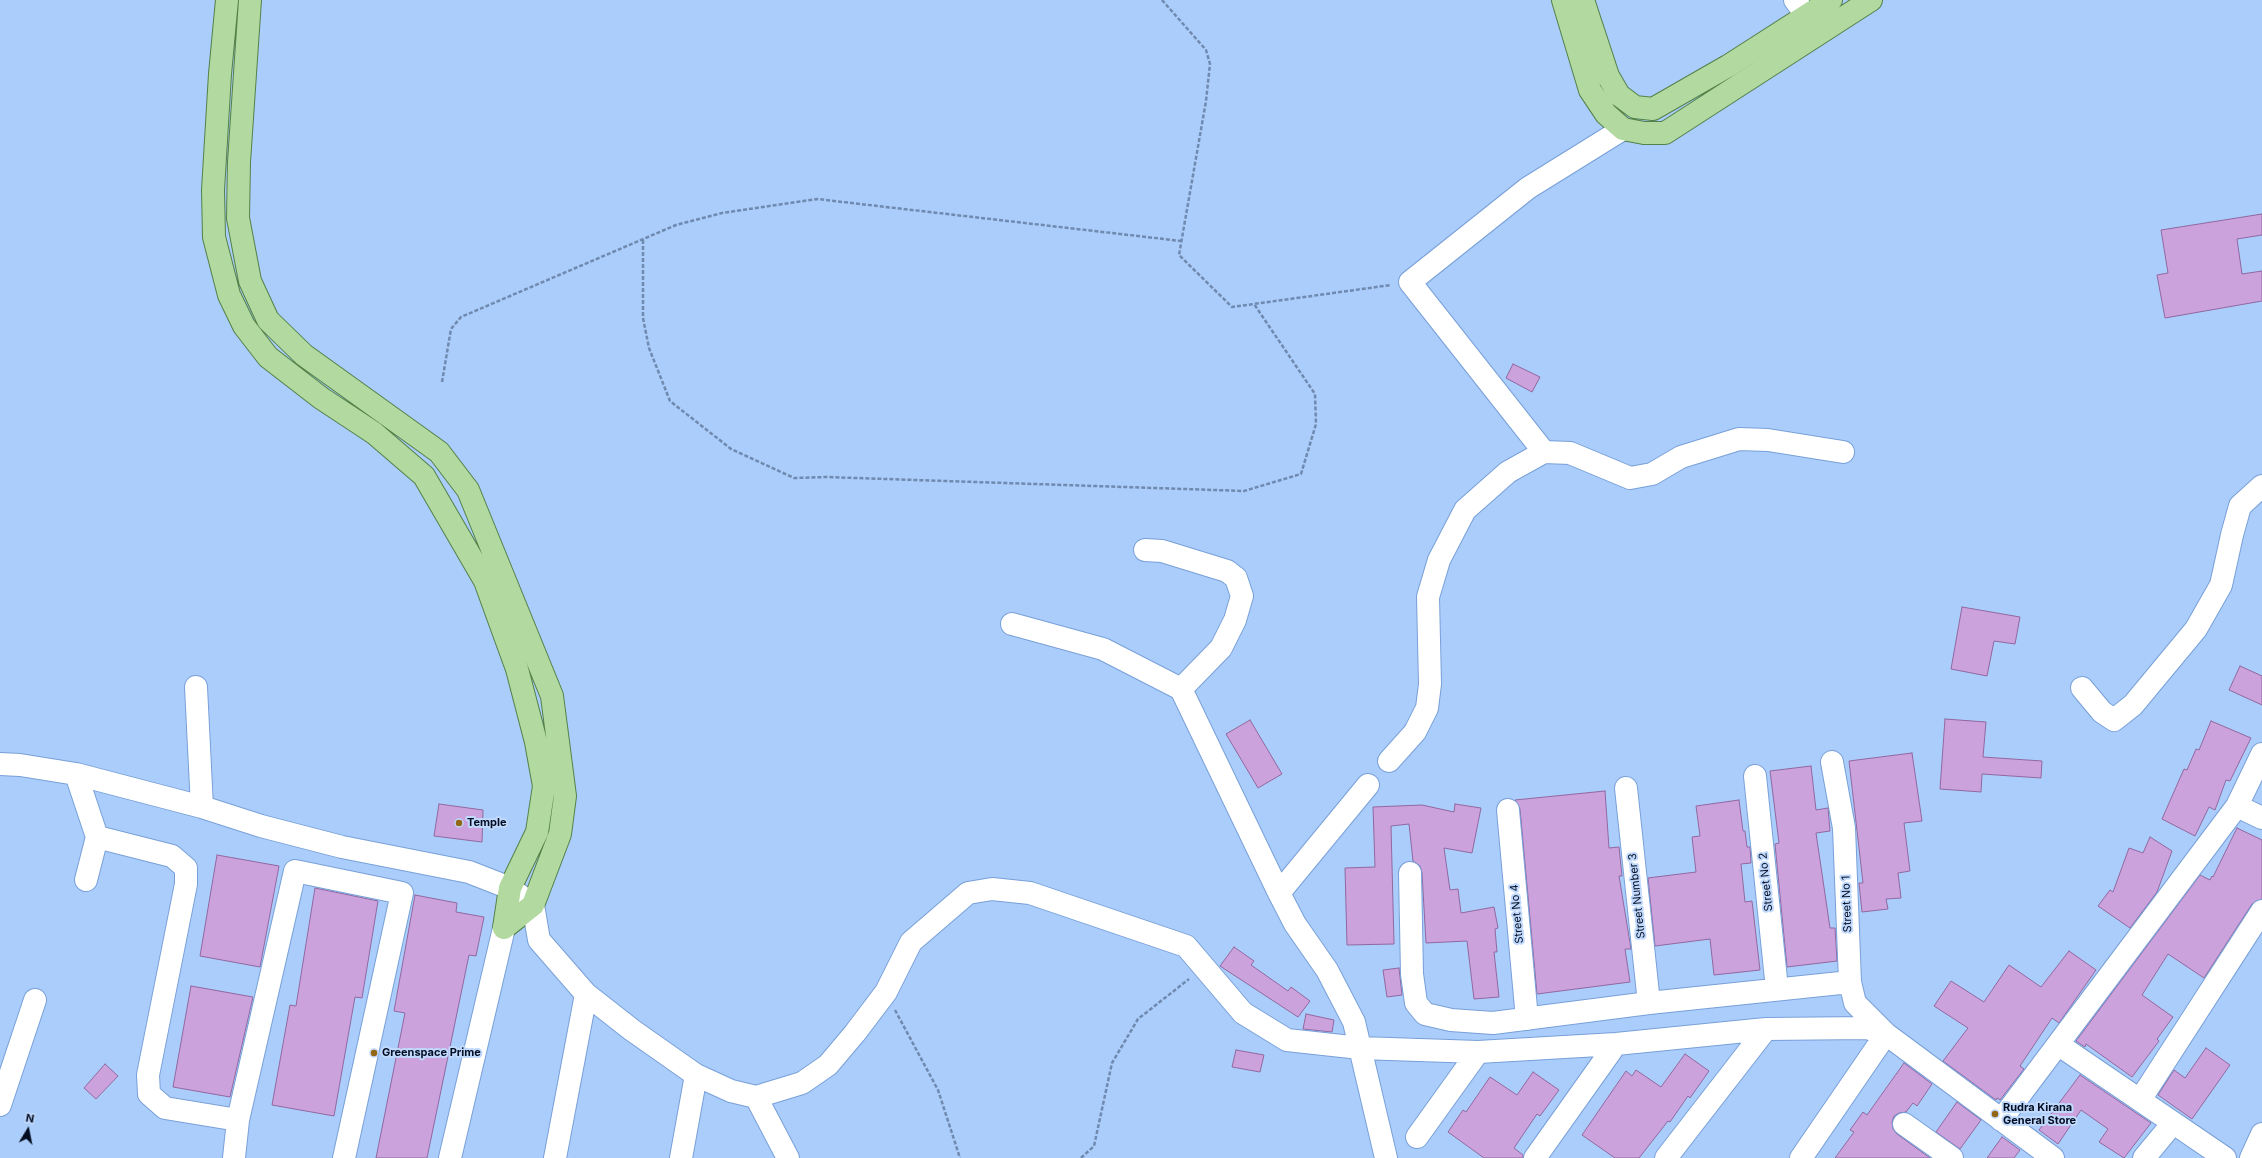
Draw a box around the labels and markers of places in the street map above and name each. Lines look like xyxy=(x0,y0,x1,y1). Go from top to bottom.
place label: Temple xyxy=(467,816,507,830)
marker: Temple xyxy=(454,818,464,828)
place label: Greenspace Prime xyxy=(382,1046,481,1060)
marker: Greenspace Prime xyxy=(369,1048,379,1058)
place label: Rudra Kirana General Store xyxy=(2003,1101,2076,1127)
marker: Rudra Kirana General Store xyxy=(1990,1109,2000,1119)

